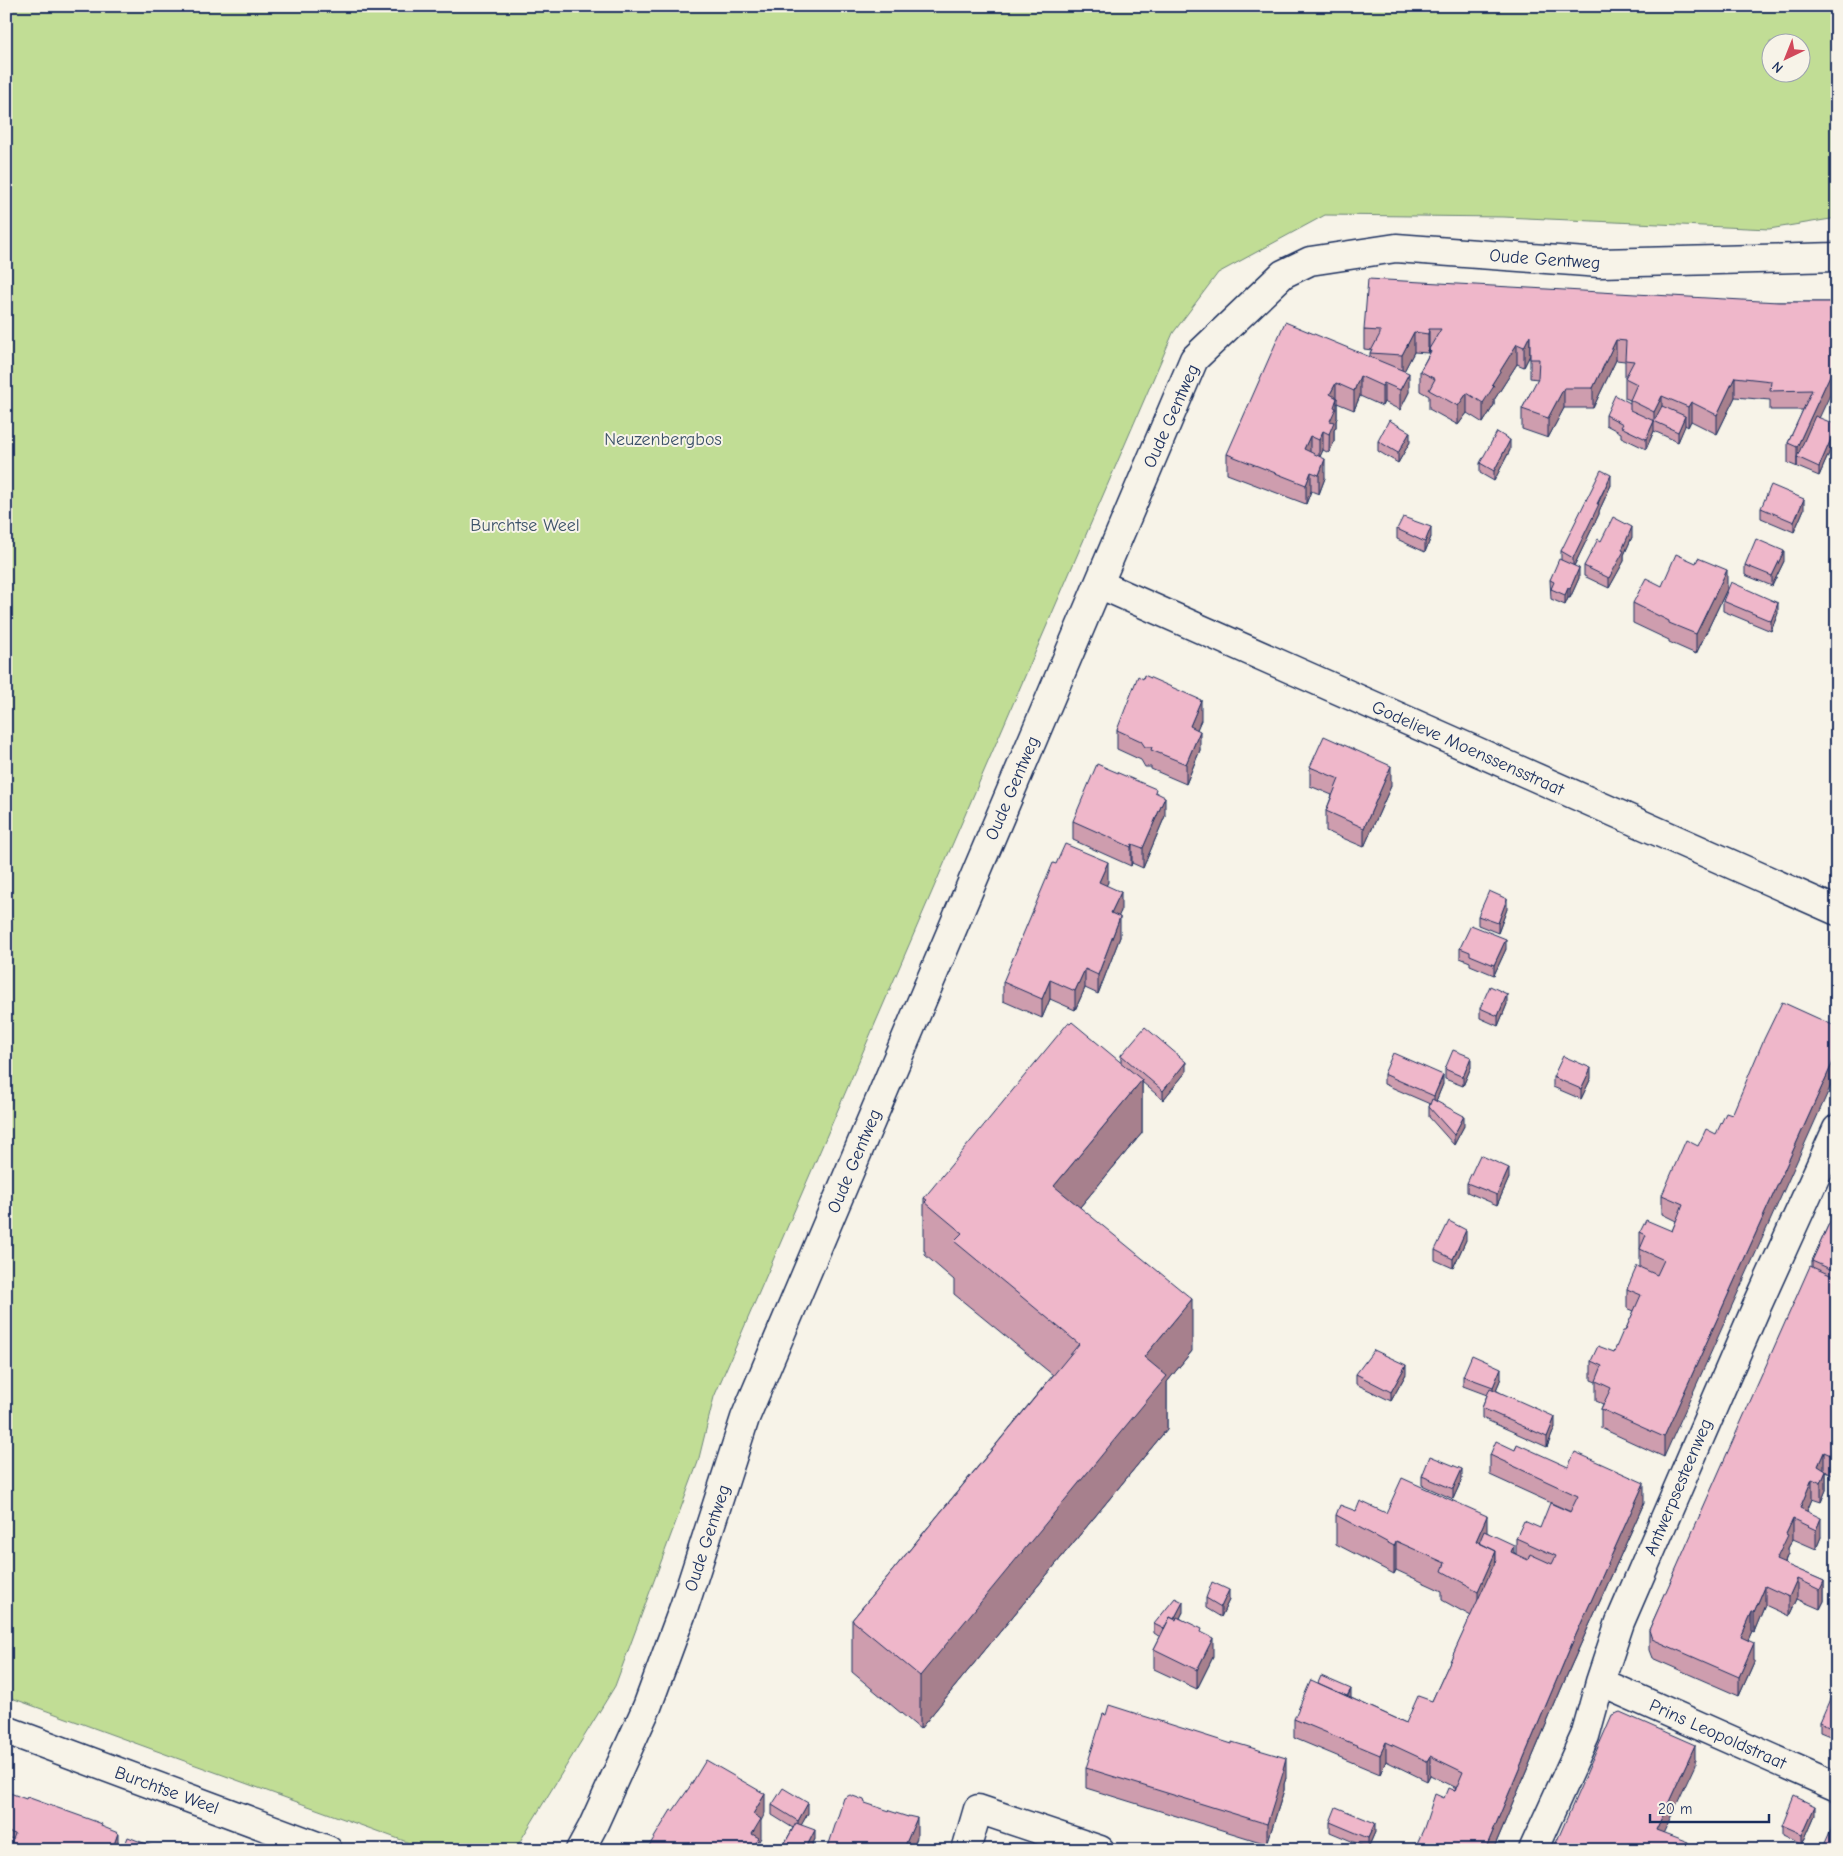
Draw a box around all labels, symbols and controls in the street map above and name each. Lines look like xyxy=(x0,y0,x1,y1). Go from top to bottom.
north arrow xyxy=(1760,32,1810,82)
text: N xyxy=(1768,58,1787,76)
street label: Oude Gentweg xyxy=(1489,245,1601,274)
street label: Oude Gentweg xyxy=(1139,361,1204,471)
park label: Neuzenbergbos xyxy=(604,429,722,450)
park label: Burchtse Weel xyxy=(470,515,580,536)
street label: Godelieve Moenssensstraat xyxy=(1368,696,1568,801)
street label: Oude Gentweg xyxy=(981,733,1044,844)
street label: Oude Gentweg xyxy=(823,1106,886,1217)
street label: Antwerpsesteenweg xyxy=(1640,1415,1717,1559)
street label: Oude Gentweg xyxy=(680,1482,735,1594)
street label: Prins Leopoldstraat xyxy=(1646,1695,1790,1774)
street label: Burchtse Weel xyxy=(112,1762,222,1819)
scale bar xyxy=(1650,1791,1769,1823)
text: 20 m xyxy=(1658,1800,1692,1818)

